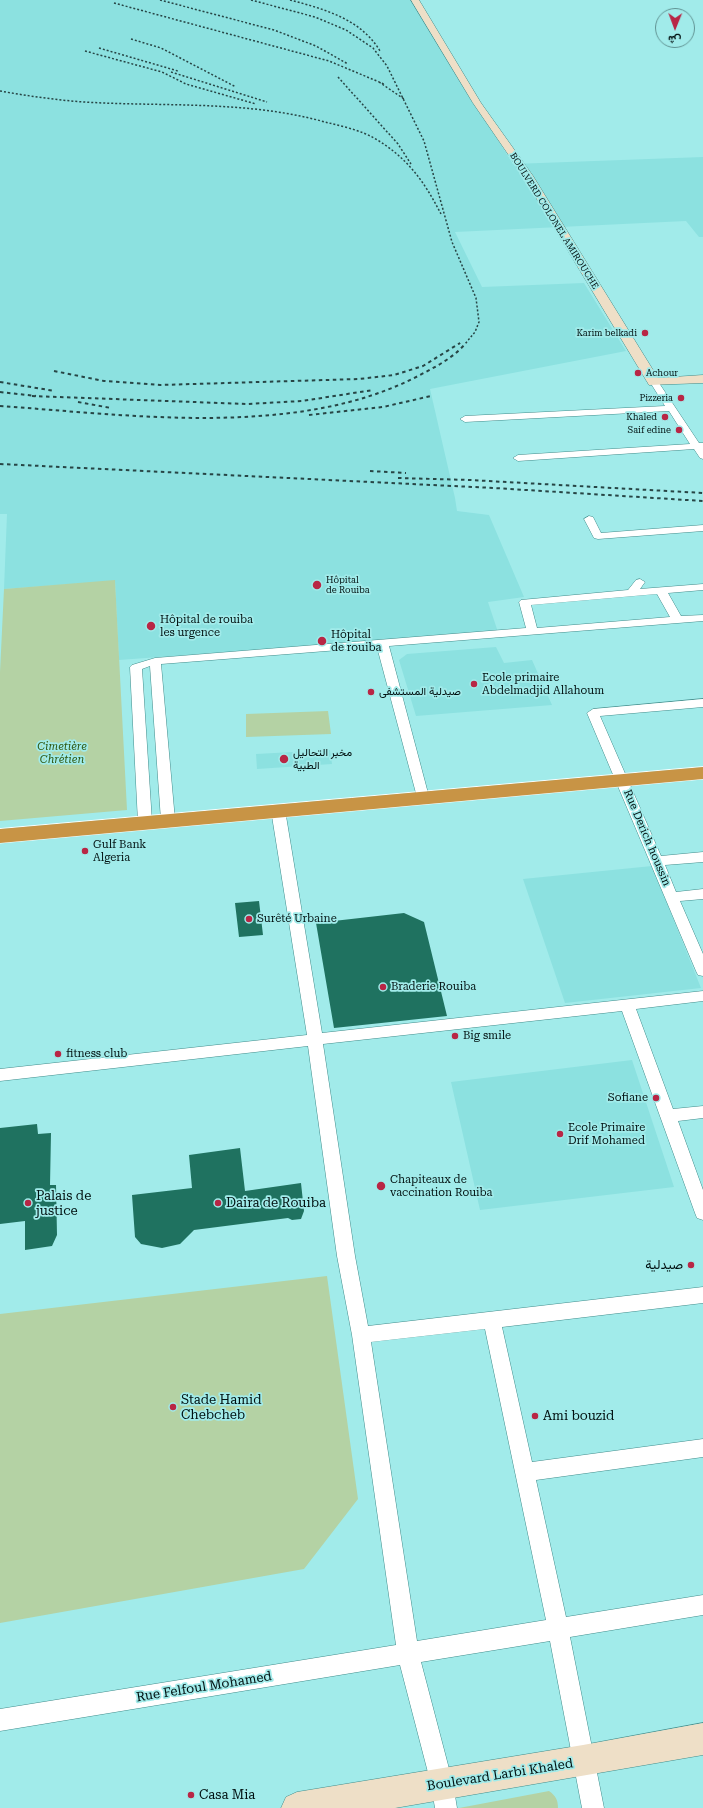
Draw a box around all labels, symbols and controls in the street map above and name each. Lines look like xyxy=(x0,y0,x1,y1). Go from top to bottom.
north arrow xyxy=(655,8,695,48)
text: ش xyxy=(668,33,682,46)
street label: BOULVERD COLONEL AMIROUCHE xyxy=(507,151,601,291)
place label: Karim belkadi xyxy=(576,328,637,338)
marker: Karim belkadi xyxy=(640,328,650,338)
marker: Achour xyxy=(633,368,643,378)
place label: Achour xyxy=(646,368,678,378)
place label: Pizzeria xyxy=(639,393,673,403)
marker: Pizzeria xyxy=(676,393,686,403)
place label: Khaled xyxy=(626,412,657,422)
marker: Khaled xyxy=(660,412,670,422)
place label: Saif edine xyxy=(627,425,671,435)
marker: Saif edine xyxy=(674,425,684,435)
place label: Hôpital de Rouiba xyxy=(326,575,370,596)
marker: Hôpital de Rouiba xyxy=(311,579,323,591)
place label: Hôpital de rouiba les urgence xyxy=(160,613,253,639)
marker: Hôpital de rouiba les urgence xyxy=(145,620,157,632)
place label: Hôpital de rouiba xyxy=(331,628,381,654)
marker: Hôpital de rouiba xyxy=(316,635,328,647)
place label: Ecole primaire Abdelmadjid Allahoum xyxy=(482,671,604,697)
marker: Ecole primaire Abdelmadjid Allahoum xyxy=(469,679,479,689)
place label: صيدلية المستشفى xyxy=(379,685,461,699)
marker: صيدلية المستشفى xyxy=(366,687,376,697)
park label: Cimetière Chrétien xyxy=(37,740,87,766)
place label: مخبر التحاليل الطبية xyxy=(293,746,352,772)
marker: مخبر التحاليل الطبية xyxy=(278,753,290,765)
street label: Rue Derich houssin xyxy=(621,788,673,888)
place label: Gulf Bank Algeria xyxy=(93,838,146,864)
marker: Gulf Bank Algeria xyxy=(80,846,90,856)
place label: Surêté Urbaine xyxy=(257,912,337,926)
marker: Surêté Urbaine xyxy=(244,914,254,924)
place label: Braderie Rouiba xyxy=(391,980,476,994)
marker: Braderie Rouiba xyxy=(378,982,388,992)
place label: Big smile xyxy=(463,1029,511,1043)
marker: Big smile xyxy=(450,1031,460,1041)
place label: fitness club xyxy=(66,1047,127,1061)
marker: fitness club xyxy=(53,1049,63,1059)
place label: Sofiane xyxy=(608,1091,648,1105)
marker: Sofiane xyxy=(651,1093,661,1103)
place label: Ecole Primaire Drif Mohamed xyxy=(568,1121,645,1147)
marker: Ecole Primaire Drif Mohamed xyxy=(555,1129,565,1139)
place label: Chapiteaux de vaccination Rouiba xyxy=(390,1173,493,1199)
marker: Chapiteaux de vaccination Rouiba xyxy=(375,1180,387,1192)
place label: Palais de justice xyxy=(36,1188,91,1219)
place label: Daira de Rouiba xyxy=(226,1195,326,1211)
marker: Palais de justice xyxy=(23,1198,33,1208)
marker: Daira de Rouiba xyxy=(213,1198,223,1208)
place label: صيدلية xyxy=(645,1257,683,1273)
marker: صيدلية xyxy=(686,1260,696,1270)
place label: Stade Hamid Chebcheb xyxy=(181,1392,262,1423)
marker: Stade Hamid Chebcheb xyxy=(168,1402,178,1412)
place label: Ami bouzid xyxy=(543,1408,614,1424)
marker: Ami bouzid xyxy=(530,1411,540,1421)
street label: Rue Felfoul Mohamed xyxy=(135,1669,273,1705)
street label: Boulevard Larbi Khaled xyxy=(426,1756,574,1794)
place label: Casa Mia xyxy=(199,1787,255,1803)
marker: Casa Mia xyxy=(186,1790,196,1800)

